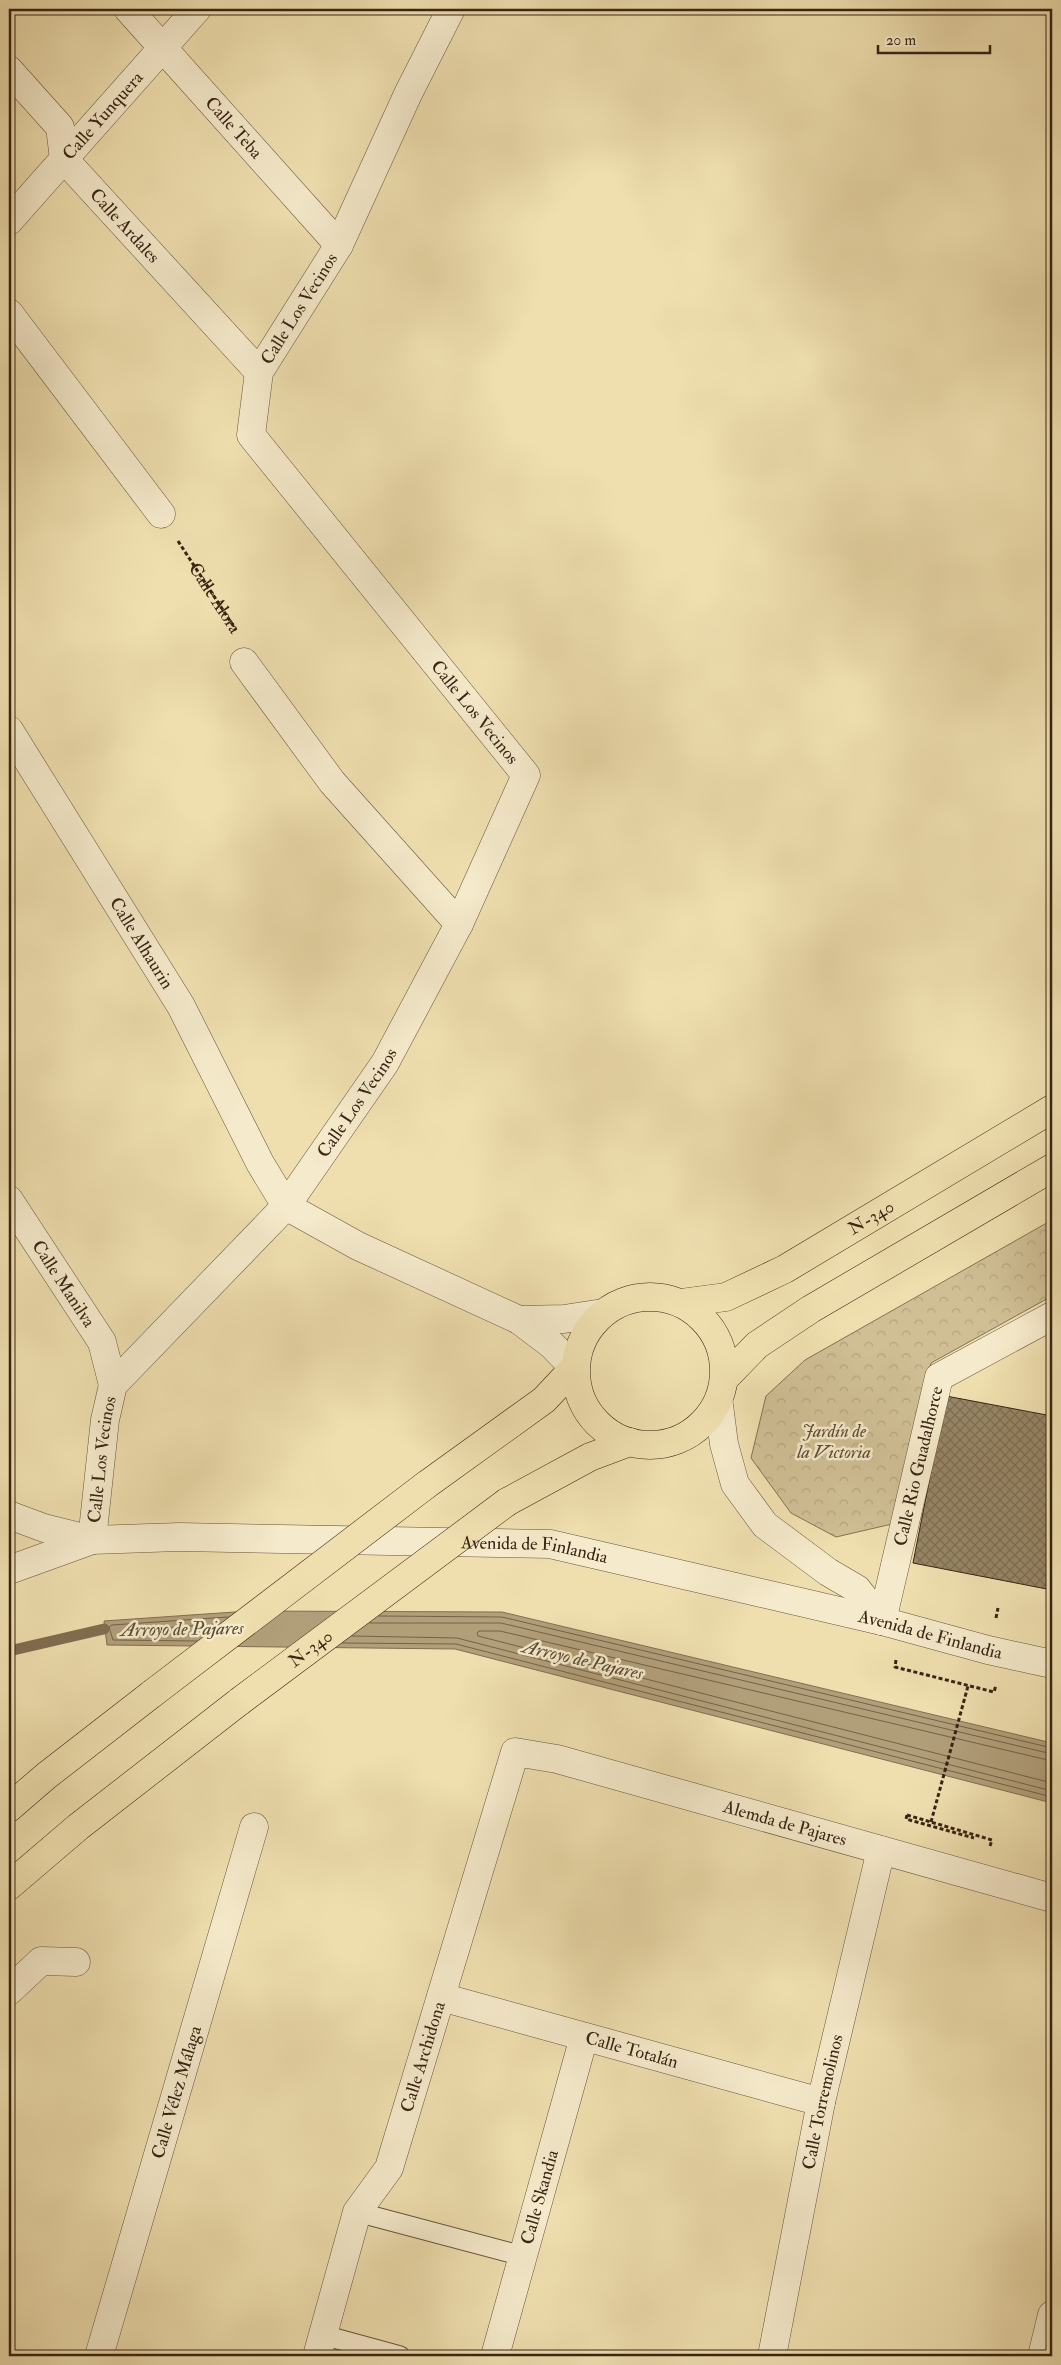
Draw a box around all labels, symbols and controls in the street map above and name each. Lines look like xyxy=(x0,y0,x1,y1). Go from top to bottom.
scale bar xyxy=(878,22,991,54)
text: 20 m xyxy=(886,31,916,50)
street label: Calle Yunquera xyxy=(58,66,149,165)
street label: Calle Teba xyxy=(200,92,268,164)
street label: Calle Ardales xyxy=(84,184,165,268)
street label: Calle Los Vecinos xyxy=(256,249,343,369)
street label: Calle Alora xyxy=(183,559,246,638)
street label: Calle Los Vecinos xyxy=(426,655,524,769)
street label: Calle Alhaurin xyxy=(104,893,179,994)
street label: Calle Los Vecinos xyxy=(312,1044,403,1162)
street label: N-340 xyxy=(844,1195,898,1240)
street label: Calle Manilva xyxy=(26,1236,101,1332)
street label: Calle Rio Guadalhorce xyxy=(889,1384,949,1548)
street label: Calle Los Vecinos xyxy=(83,1394,122,1524)
park label: Jardín de la Victoria xyxy=(796,1420,871,1464)
street label: Avenida de Finlandia xyxy=(460,1531,611,1569)
street label: Avenida de Finlandia xyxy=(855,1605,1005,1665)
water label: Arroyo de Pajares xyxy=(118,1616,244,1642)
street label: N-340 xyxy=(284,1625,338,1673)
water label: Arroyo de Pajares xyxy=(518,1634,646,1686)
street label: Alemda de Pajares xyxy=(720,1795,849,1852)
street label: Calle Archidona xyxy=(396,1998,451,2115)
street label: Calle Vélez Málaga xyxy=(146,2022,207,2161)
street label: Calle Totalán xyxy=(583,2026,681,2074)
street label: Calle Torremolinos xyxy=(797,2032,849,2172)
street label: Calle Skandia xyxy=(516,2147,564,2247)

